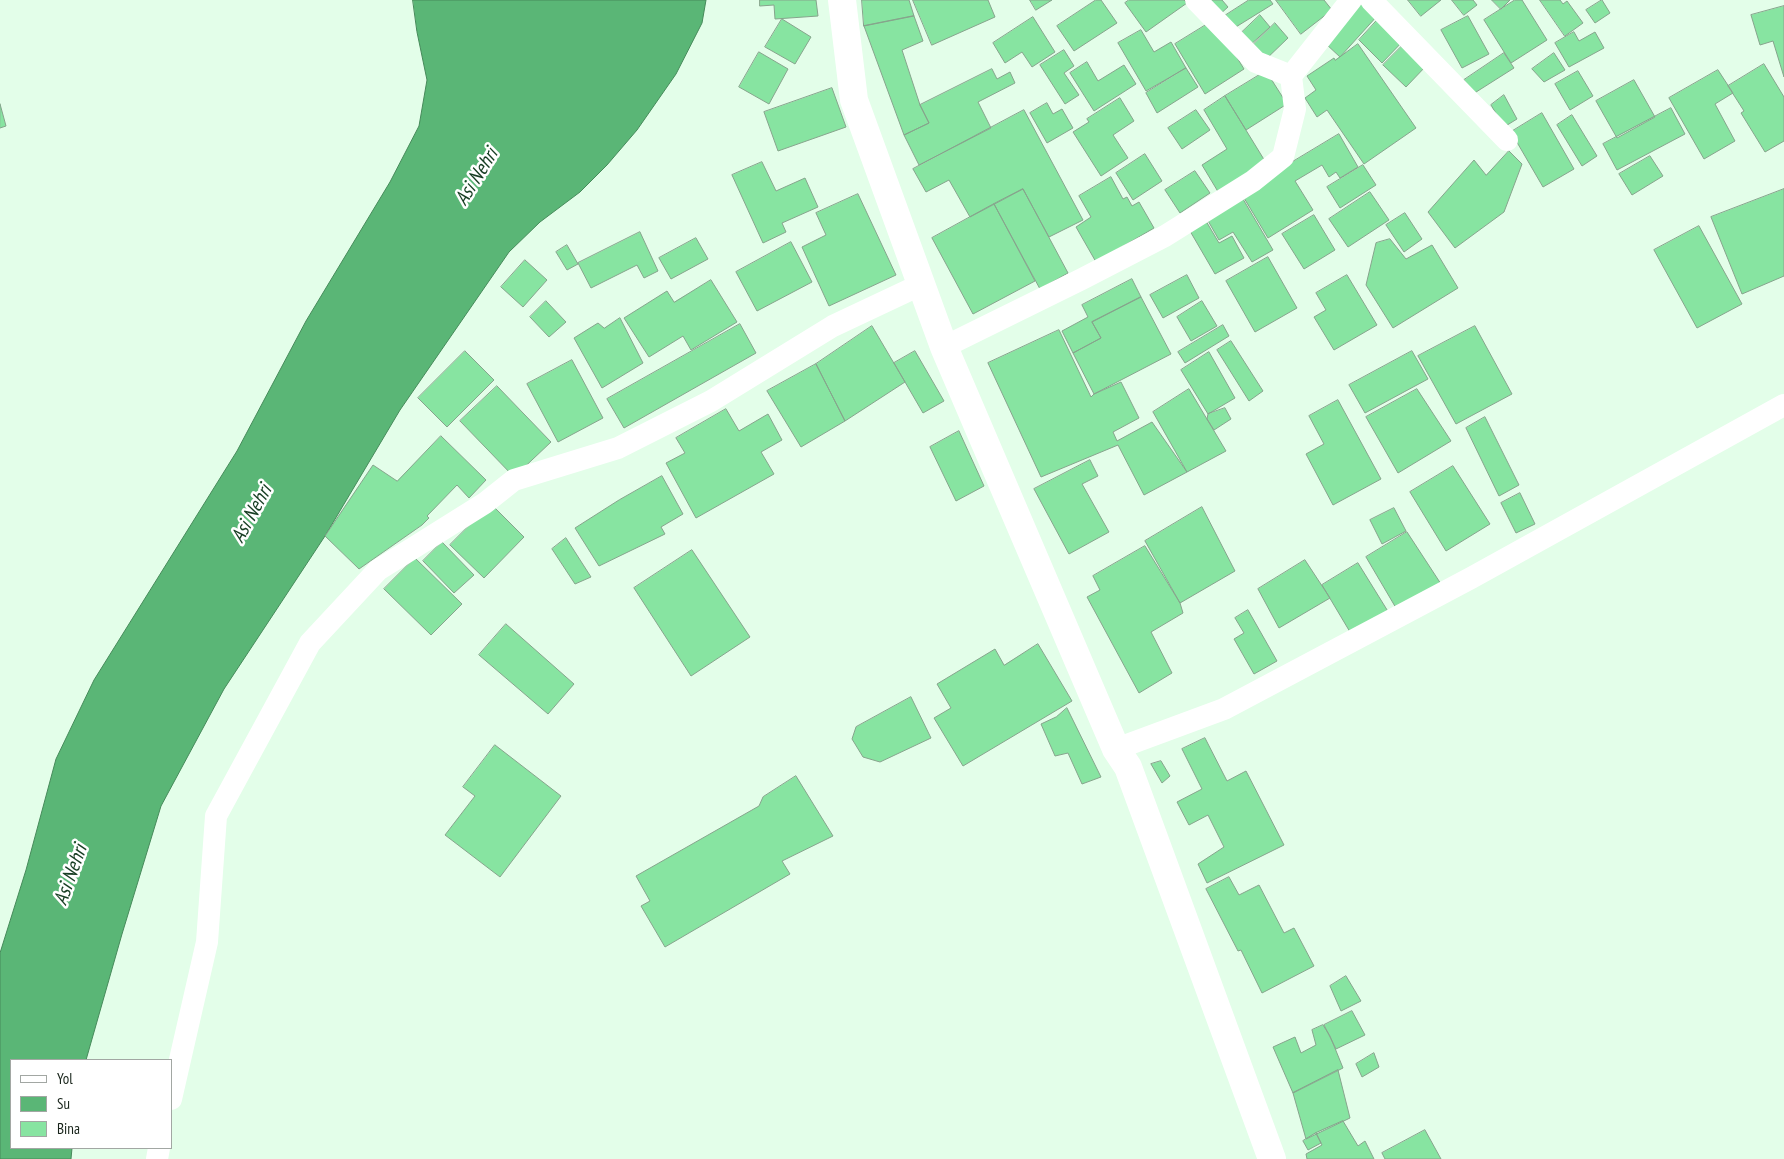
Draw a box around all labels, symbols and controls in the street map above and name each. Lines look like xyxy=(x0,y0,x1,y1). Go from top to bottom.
water label: Asi Nehri xyxy=(450,144,504,210)
water label: Asi Nehri xyxy=(226,481,278,547)
water label: Asi Nehri xyxy=(49,842,93,908)
legend xyxy=(10,1059,172,1149)
text: Yol xyxy=(57,1069,73,1088)
text: Su xyxy=(57,1094,70,1113)
text: Bina xyxy=(57,1119,80,1138)

